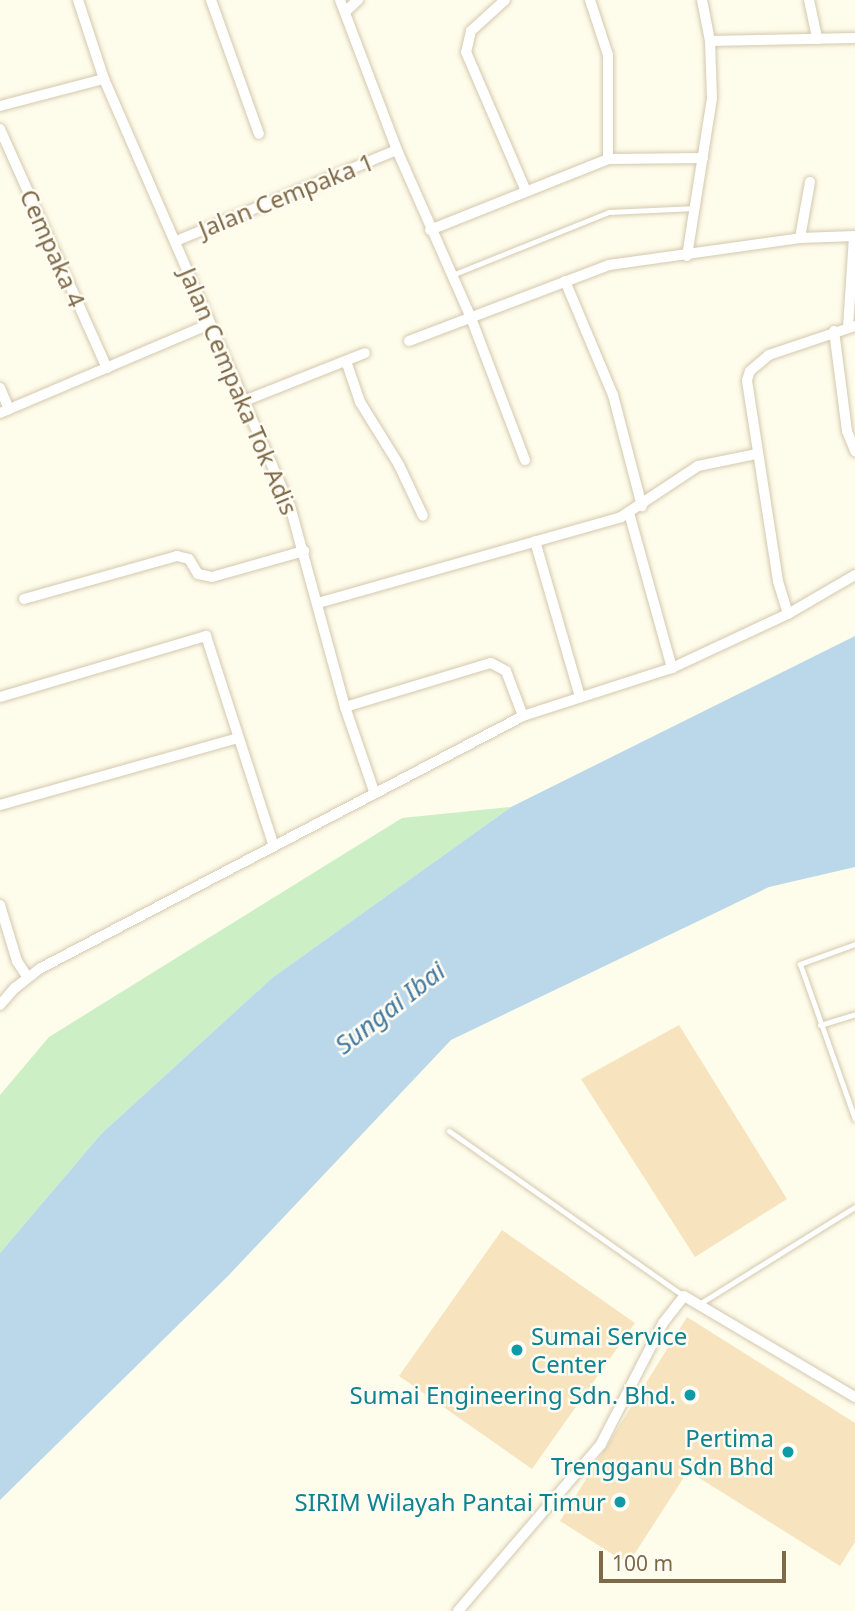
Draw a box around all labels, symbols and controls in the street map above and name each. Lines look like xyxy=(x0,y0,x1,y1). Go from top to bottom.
street label: Jalan Cempaka 1 xyxy=(194,147,378,243)
street label: Cempaka 4 xyxy=(14,185,92,311)
street label: Jalan Cempaka Tok Adis xyxy=(174,263,304,519)
water label: Sungai Ibai xyxy=(329,955,451,1061)
place label: Sumai Service Center xyxy=(531,1322,687,1378)
marker: Sumai Service Center xyxy=(509,1342,525,1358)
place label: Sumai Engineering Sdn. Bhd. xyxy=(350,1381,676,1409)
marker: Sumai Engineering Sdn. Bhd. xyxy=(682,1387,698,1403)
place label: Pertima Trengganu Sdn Bhd xyxy=(551,1424,774,1480)
marker: Pertima Trengganu Sdn Bhd xyxy=(780,1444,796,1460)
place label: SIRIM Wilayah Pantai Timur xyxy=(295,1488,606,1516)
marker: SIRIM Wilayah Pantai Timur xyxy=(612,1494,628,1510)
scale bar xyxy=(603,1538,790,1582)
text: 100 m xyxy=(612,1549,673,1577)

